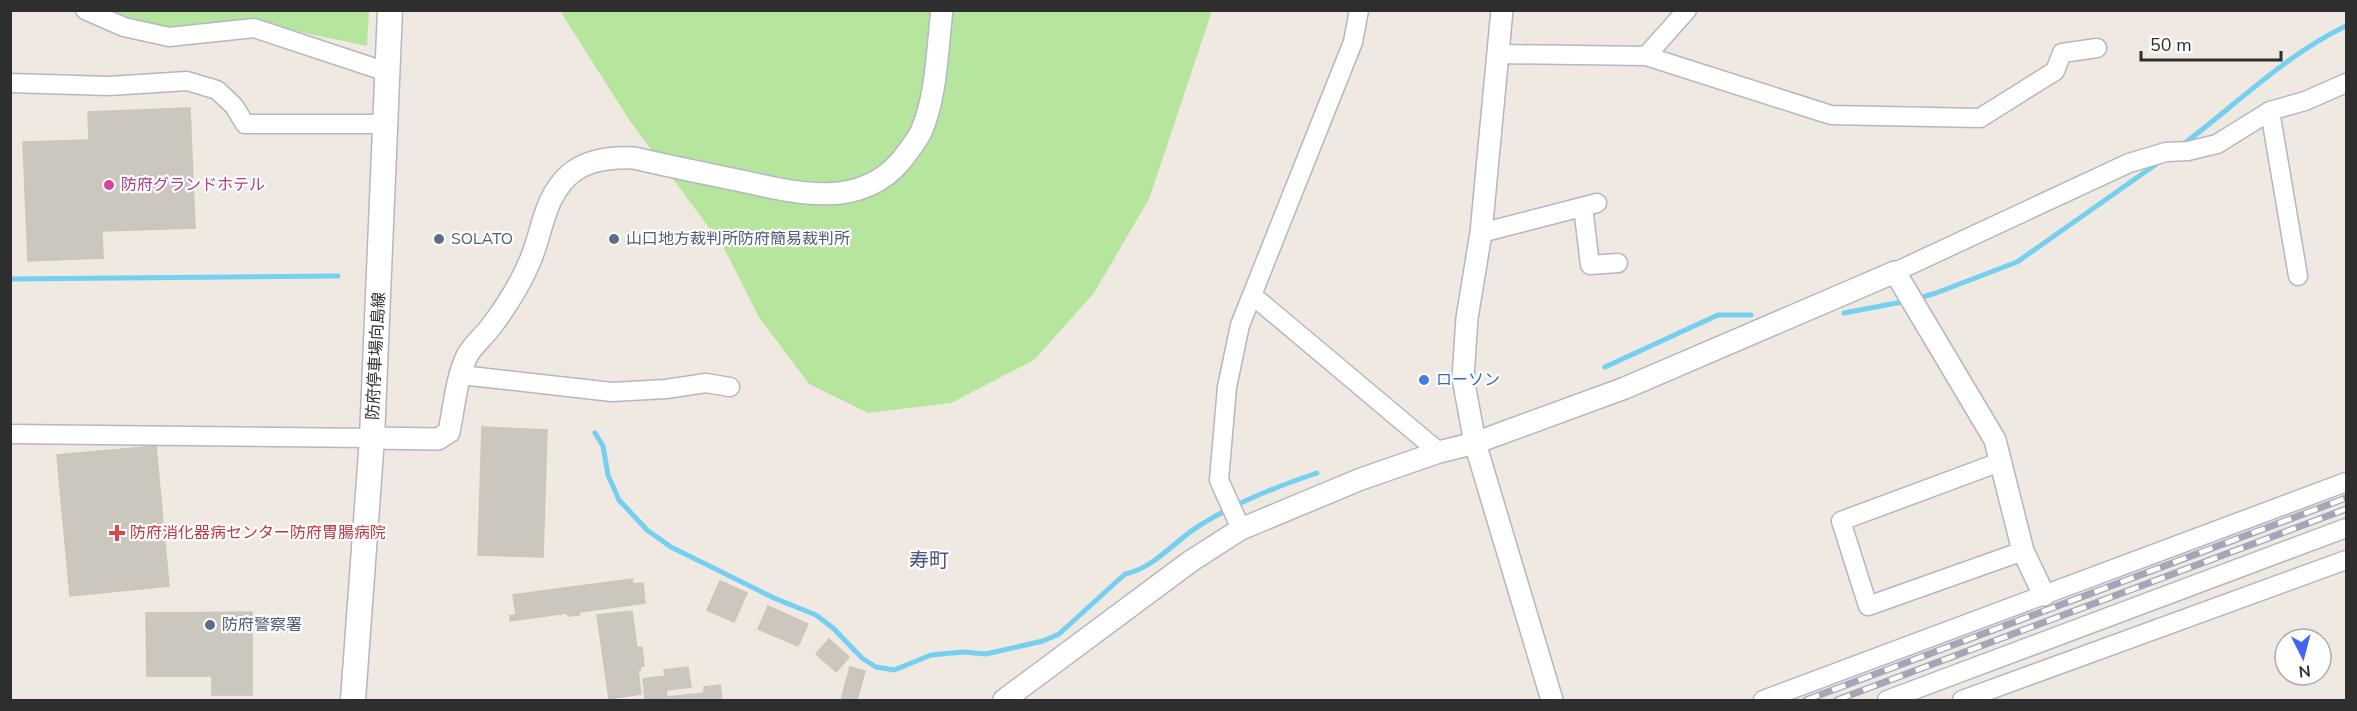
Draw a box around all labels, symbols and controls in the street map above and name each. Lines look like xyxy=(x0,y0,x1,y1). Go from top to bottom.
scale bar xyxy=(2141,24,2280,62)
text: 50 m xyxy=(2150,33,2192,57)
place label: 防府グランドホテル xyxy=(121,174,265,196)
marker: 防府グランドホテル xyxy=(102,178,116,192)
place label: SOLATO xyxy=(451,228,513,250)
place label: 山口地方裁判所防府簡易裁判所 xyxy=(626,228,850,250)
marker: SOLATO xyxy=(432,232,446,246)
marker: 山口地方裁判所防府簡易裁判所 xyxy=(607,232,621,246)
street label: 防府停車場向島線 xyxy=(362,292,390,420)
place label: ローソン xyxy=(1436,369,1500,391)
marker: ローソン xyxy=(1417,373,1431,387)
place label: 防府消化器病センター防府胃腸病院 xyxy=(130,522,386,544)
marker: 防府消化器病センター防府胃腸病院 xyxy=(108,524,126,542)
district label: 寿町 xyxy=(909,547,949,574)
place label: 防府警察署 xyxy=(222,614,302,636)
marker: 防府警察署 xyxy=(203,618,217,632)
north arrow xyxy=(2273,627,2333,687)
text: N xyxy=(2297,659,2312,682)

